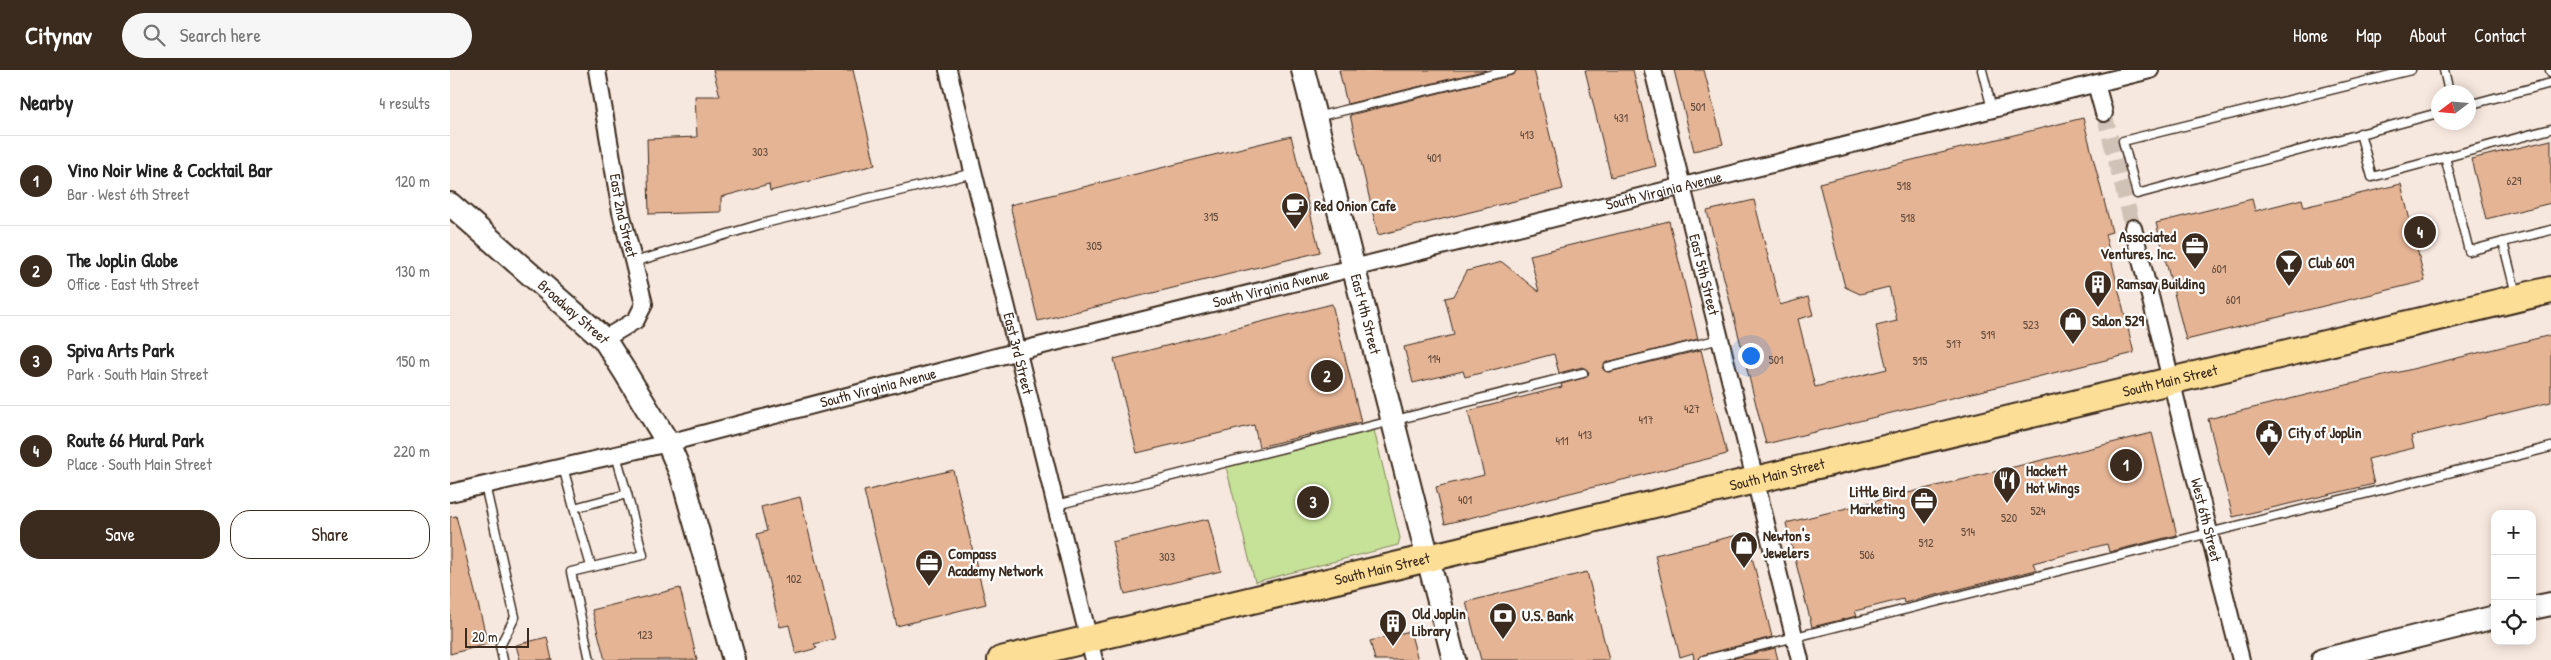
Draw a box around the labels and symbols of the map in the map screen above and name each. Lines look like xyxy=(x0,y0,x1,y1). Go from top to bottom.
north arrow xyxy=(2431,85,2476,130)
house number: 501 xyxy=(1691,98,1705,115)
house number: 431 xyxy=(1614,109,1628,126)
house number: 413 xyxy=(1520,126,1534,143)
house number: 303 xyxy=(752,143,768,160)
house number: 401 xyxy=(1427,149,1441,166)
street label: South Virginia Avenue xyxy=(1603,166,1724,215)
street label: East 2nd Street xyxy=(605,172,643,260)
house number: 629 xyxy=(2507,172,2522,189)
house number: 518 xyxy=(1897,177,1911,194)
cafe icon: Red Onion Cafe xyxy=(1280,191,1310,230)
place label: Red Onion Cafe xyxy=(1314,195,1396,216)
house number: 315 xyxy=(1204,208,1218,225)
house number: 518 xyxy=(1901,209,1915,226)
pin: 4 xyxy=(2404,213,2436,251)
place label: Associated Ventures, Inc. xyxy=(2100,226,2176,264)
office icon: Associated Ventures, Inc. xyxy=(2180,231,2210,270)
street label: East 5th Street xyxy=(1684,232,1725,318)
house number: 305 xyxy=(1086,237,1102,254)
bar icon: Club 609 xyxy=(2274,248,2304,287)
place label: Club 609 xyxy=(2308,252,2355,273)
house number: 601 xyxy=(2212,260,2226,277)
street label: South Virginia Avenue xyxy=(1210,263,1331,313)
building icon: Ramsay Building xyxy=(2083,269,2113,308)
street label: East 4th Street xyxy=(1346,271,1387,357)
place label: Ramsay Building xyxy=(2117,273,2205,295)
street label: Broadway Street xyxy=(533,275,616,348)
house number: 601 xyxy=(2226,291,2240,308)
shop icon: Salon 529 xyxy=(2058,306,2088,345)
street label: East 3rd Street xyxy=(998,310,1039,397)
place label: Salon 529 xyxy=(2092,310,2144,331)
house number: 523 xyxy=(2023,316,2039,333)
house number: 519 xyxy=(1981,326,1996,343)
house number: 517 xyxy=(1946,335,1962,352)
your location xyxy=(1738,343,1764,369)
house number: 114 xyxy=(1427,350,1441,367)
house number: 501 xyxy=(1769,351,1783,368)
house number: 515 xyxy=(1913,352,1927,369)
pin: 2 xyxy=(1311,357,1343,395)
street label: South Main Street xyxy=(2120,359,2221,402)
street label: South Virginia Avenue xyxy=(818,362,938,413)
house number: 427 xyxy=(1684,400,1700,417)
house number: 417 xyxy=(1639,411,1653,428)
public building icon: City of Joplin xyxy=(2254,418,2284,457)
place label: City of Joplin xyxy=(2288,422,2362,444)
house number: 413 xyxy=(1578,426,1592,443)
house number: 411 xyxy=(1555,432,1569,449)
pin: 1 xyxy=(2110,446,2142,484)
street label: South Main Street xyxy=(1727,453,1828,496)
place label: Hackett Hot Wings xyxy=(2026,460,2080,499)
restaurant icon: Hackett Hot Wings xyxy=(1992,465,2022,504)
street label: West 6th Street xyxy=(2186,476,2227,565)
place label: Little Bird Marketing xyxy=(1850,481,1905,520)
pin: 3 xyxy=(1297,483,1329,521)
office icon: Little Bird Marketing xyxy=(1909,486,1939,525)
house number: 401 xyxy=(1458,491,1472,508)
house number: 524 xyxy=(2030,502,2046,519)
house number: 520 xyxy=(2001,509,2017,526)
house number: 514 xyxy=(1961,523,1975,540)
place label: Newton's Jewelers xyxy=(1763,525,1810,563)
shop icon: Newton's Jewelers xyxy=(1729,530,1759,569)
house number: 512 xyxy=(1918,534,1934,551)
place label: Compass Academy Network xyxy=(948,543,1044,582)
house number: 506 xyxy=(1859,546,1875,563)
street label: South Main Street xyxy=(1332,547,1433,590)
office icon: Compass Academy Network xyxy=(914,548,944,587)
house number: 303 xyxy=(1159,548,1175,565)
house number: 102 xyxy=(786,570,802,587)
bank icon: U.S. Bank xyxy=(1488,601,1518,640)
place label: Old Joplin Library xyxy=(1412,603,1466,642)
place label: U.S. Bank xyxy=(1522,605,1574,626)
building icon: Old Joplin Library xyxy=(1378,608,1408,647)
scale bar xyxy=(465,625,529,648)
house number: 123 xyxy=(637,626,653,643)

